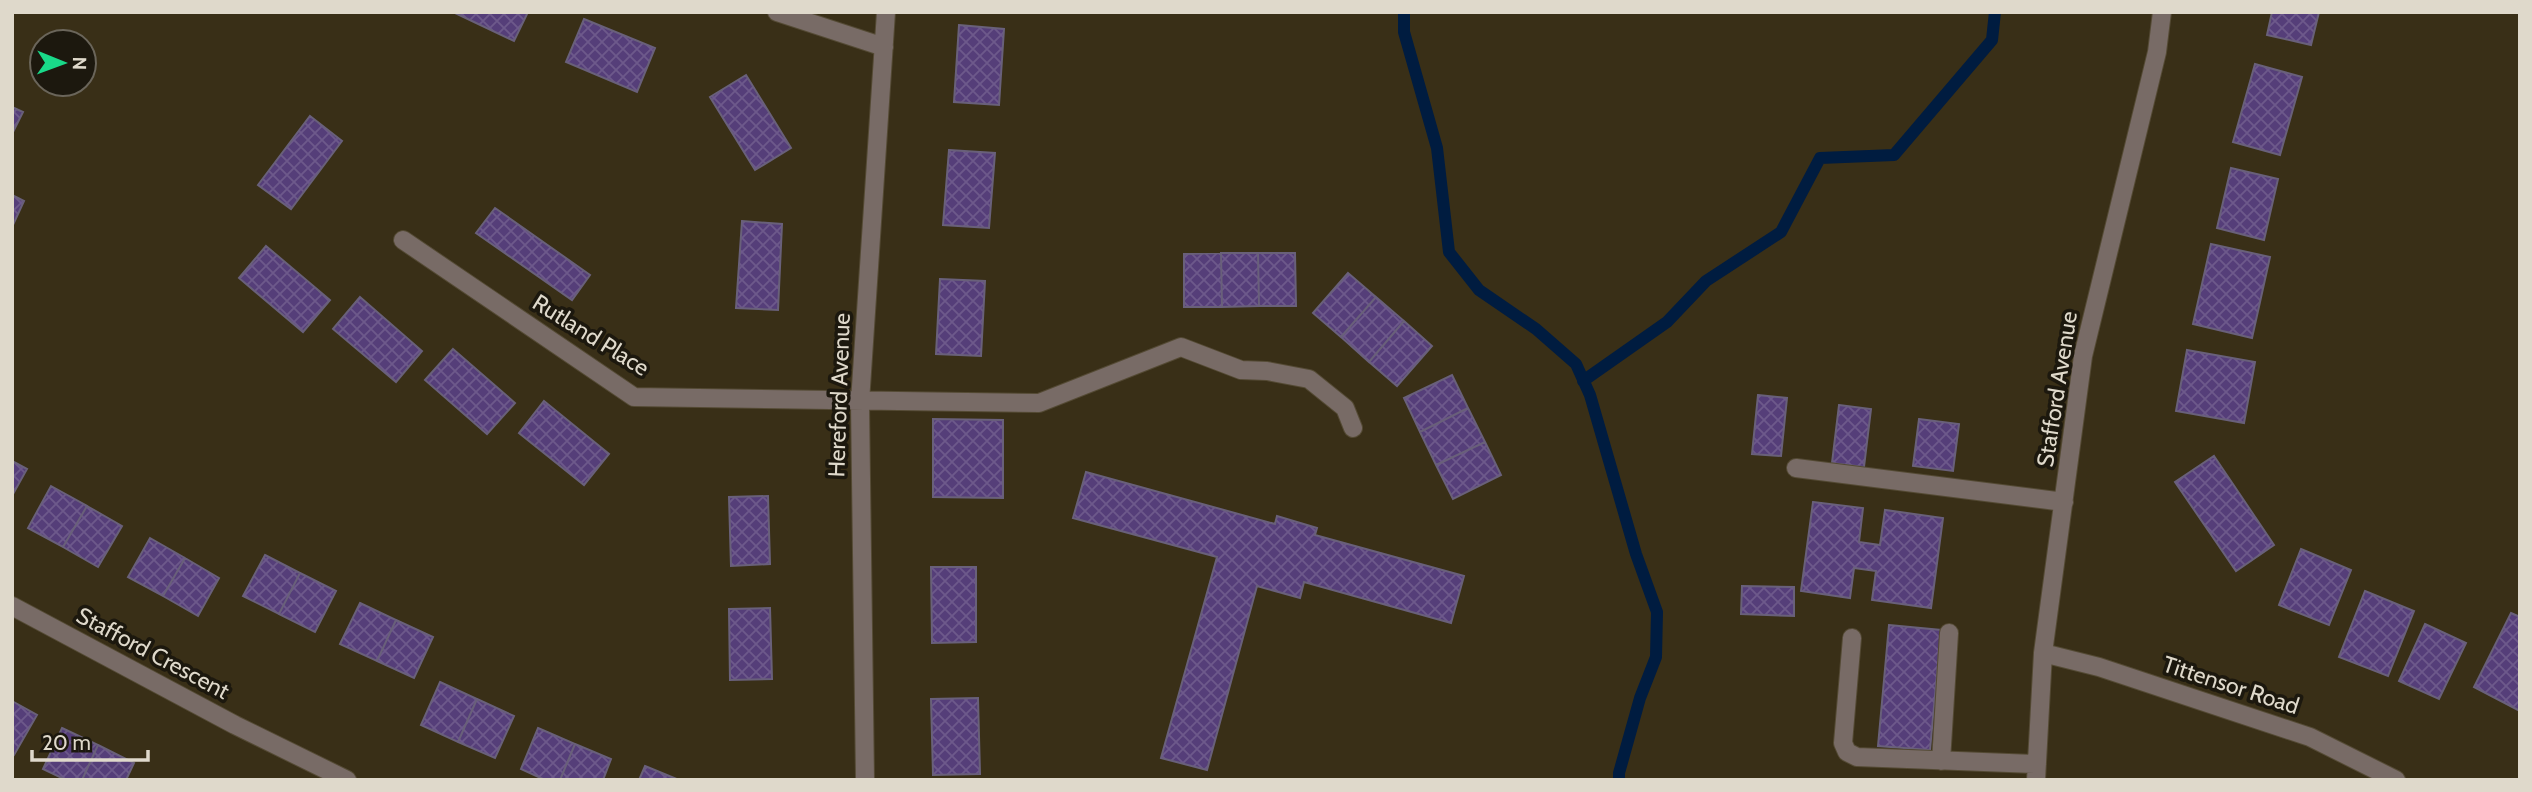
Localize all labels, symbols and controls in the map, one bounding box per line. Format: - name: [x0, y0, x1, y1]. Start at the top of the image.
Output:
- north arrow: [28, 28, 98, 98]
- text: N: [68, 56, 91, 70]
- street label: Rutland Place: [528, 288, 655, 382]
- street label: Stafford Avenue: [2031, 309, 2083, 469]
- street label: Hereford Avenue: [822, 312, 856, 478]
- street label: Stafford Crescent: [72, 601, 234, 705]
- street label: Tittensor Road: [2159, 650, 2303, 720]
- scale bar: [32, 718, 147, 762]
- text: 20 m: [42, 730, 91, 755]

